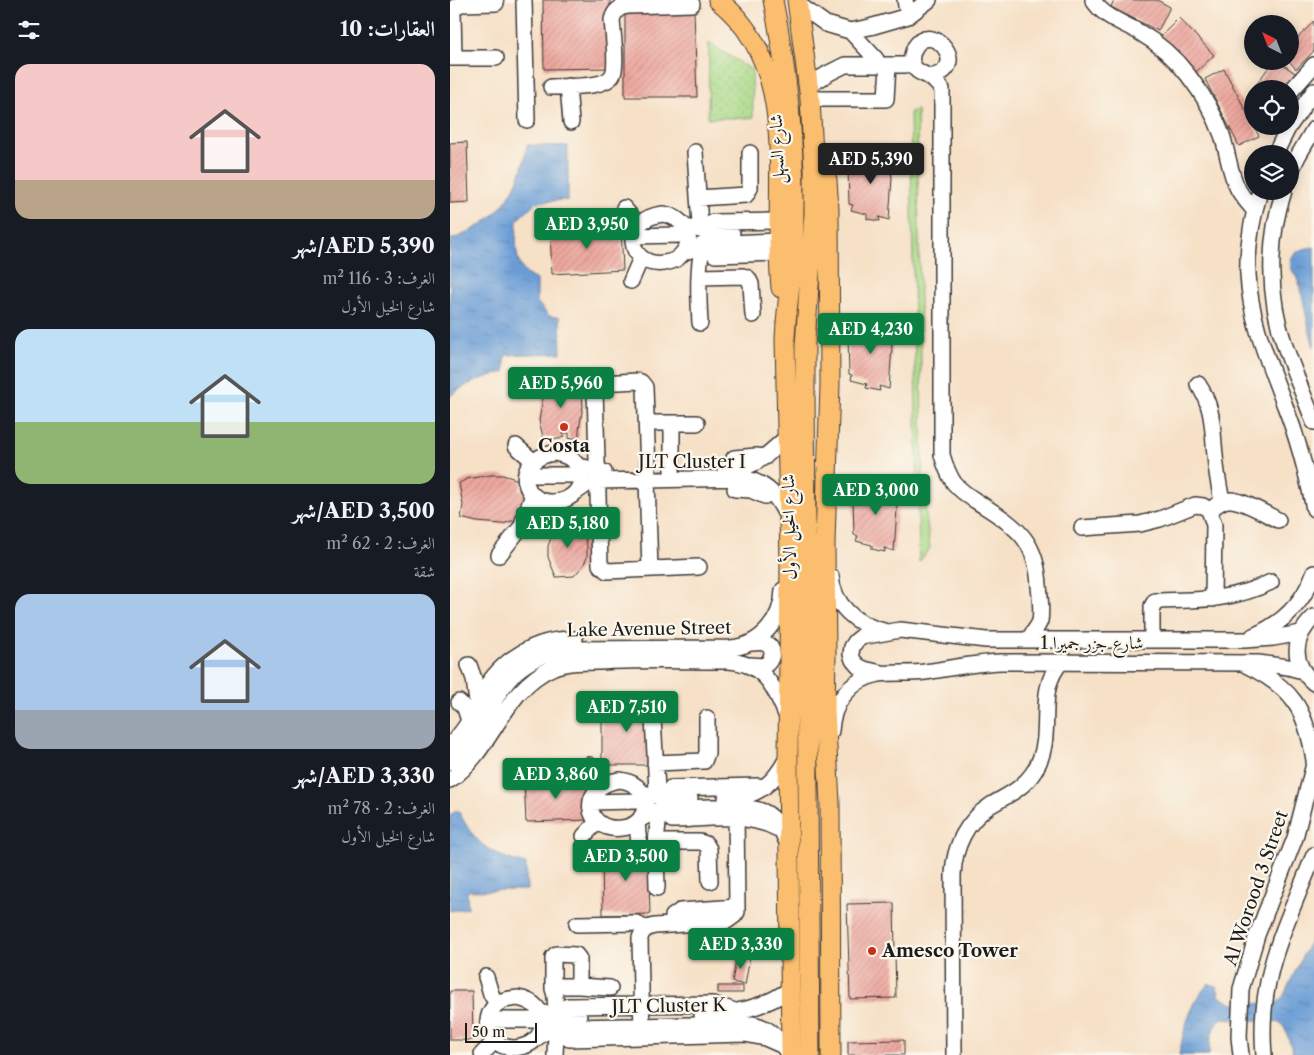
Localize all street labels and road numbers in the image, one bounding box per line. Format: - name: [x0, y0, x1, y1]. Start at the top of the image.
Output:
- street label: شارع السهل: [765, 114, 793, 184]
- street label: JLT Cluster I: [635, 451, 746, 473]
- street label: شارع الخيل الأول: [775, 474, 805, 580]
- street label: Lake Avenue Street: [566, 617, 732, 641]
- street label: شارع جزر جميرا 1: [1040, 632, 1144, 658]
- street label: Al Worood 3 Street: [1219, 807, 1293, 970]
- street label: JLT Cluster K: [608, 994, 728, 1018]

